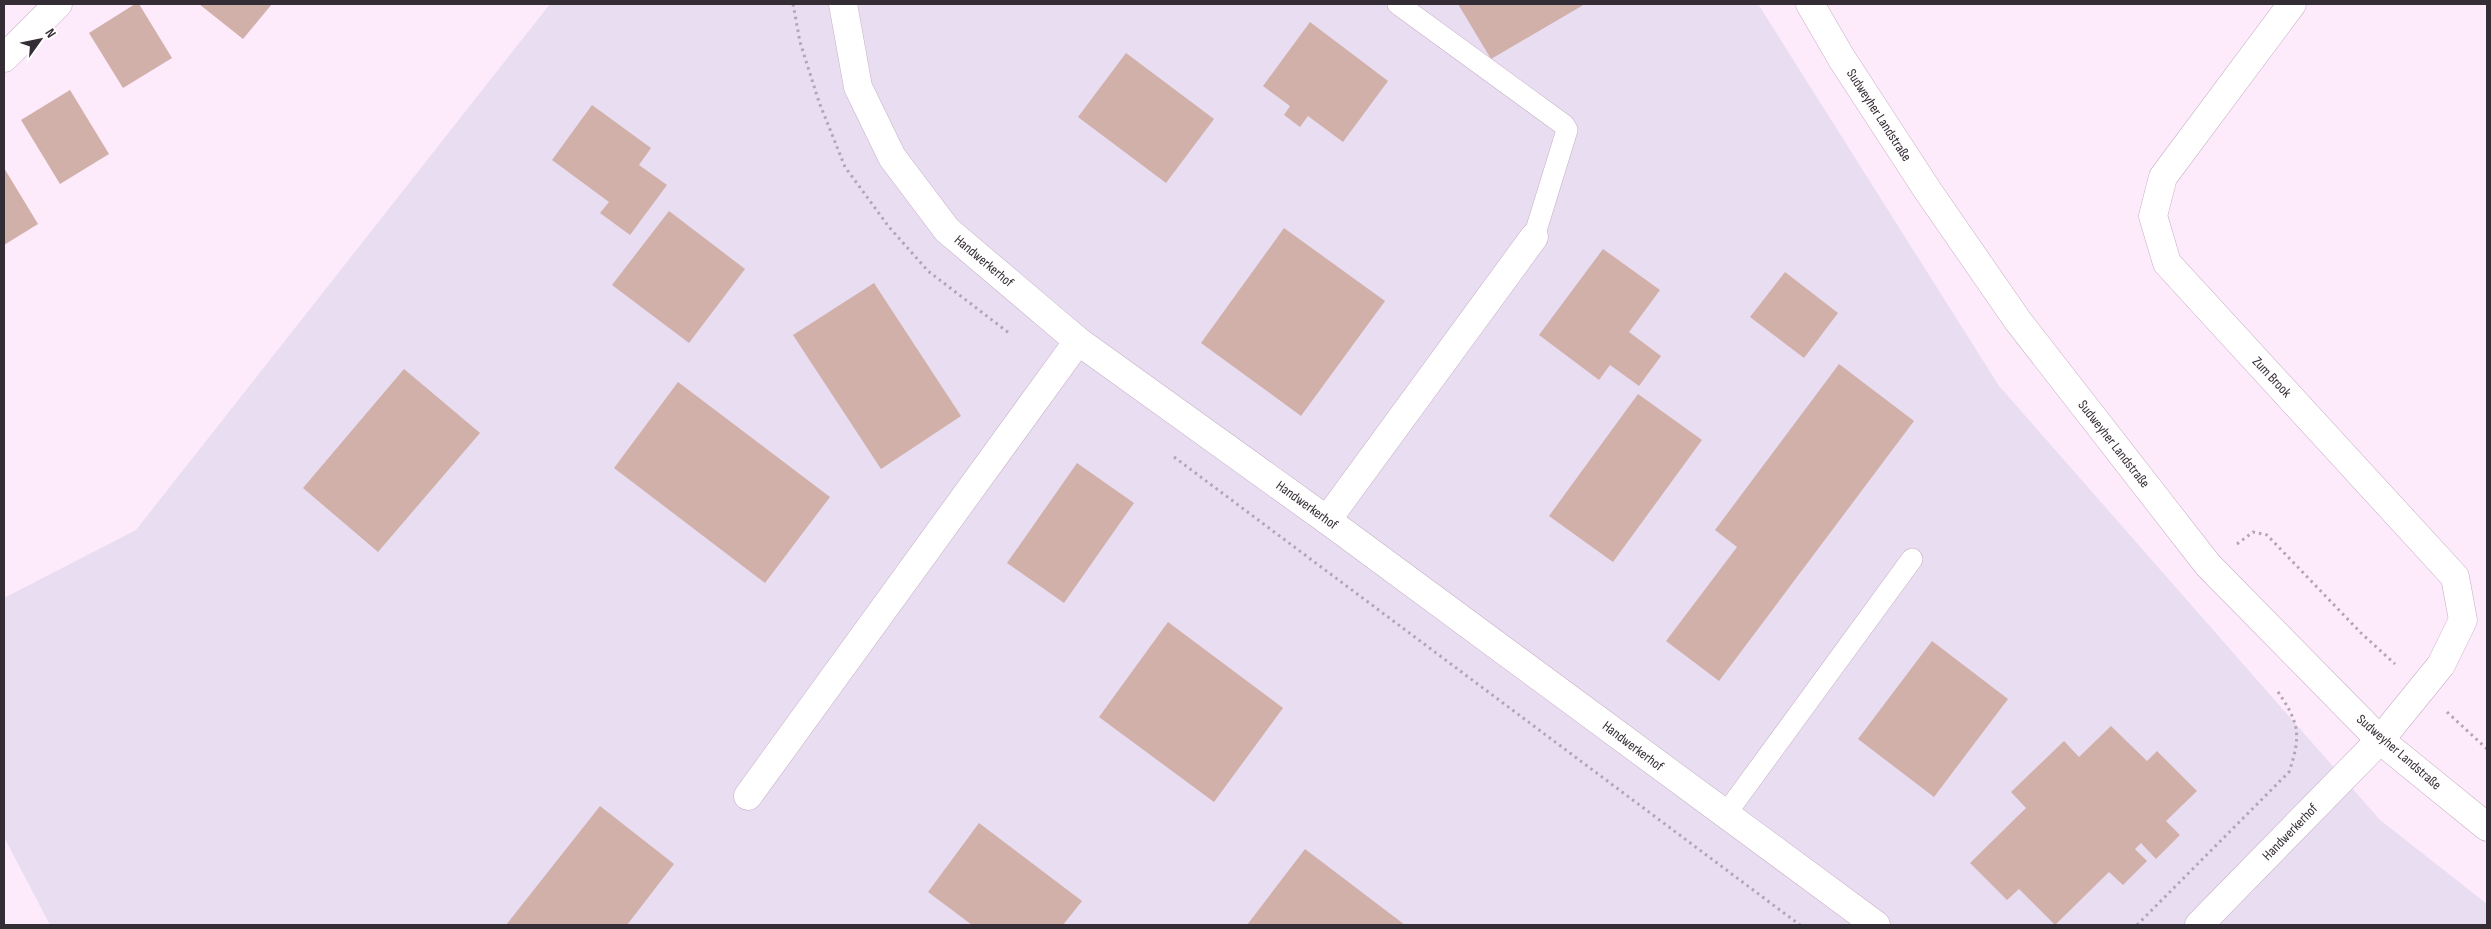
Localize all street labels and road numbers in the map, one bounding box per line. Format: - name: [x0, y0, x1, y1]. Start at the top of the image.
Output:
- street label: Sudweyher Landstraße: [1843, 66, 1915, 164]
- street label: Handwerkerhof: [951, 231, 1018, 291]
- street label: Zum Brook: [2249, 353, 2296, 401]
- street label: Sudweyher Landstraße: [2074, 397, 2154, 491]
- street label: Handwerkerhof: [1273, 477, 1342, 534]
- street label: Sudweyher Landstraße: [2353, 711, 2445, 793]
- street label: Handwerkerhof: [1599, 717, 1668, 775]
- street label: Handwerkerhof: [2259, 799, 2322, 864]

